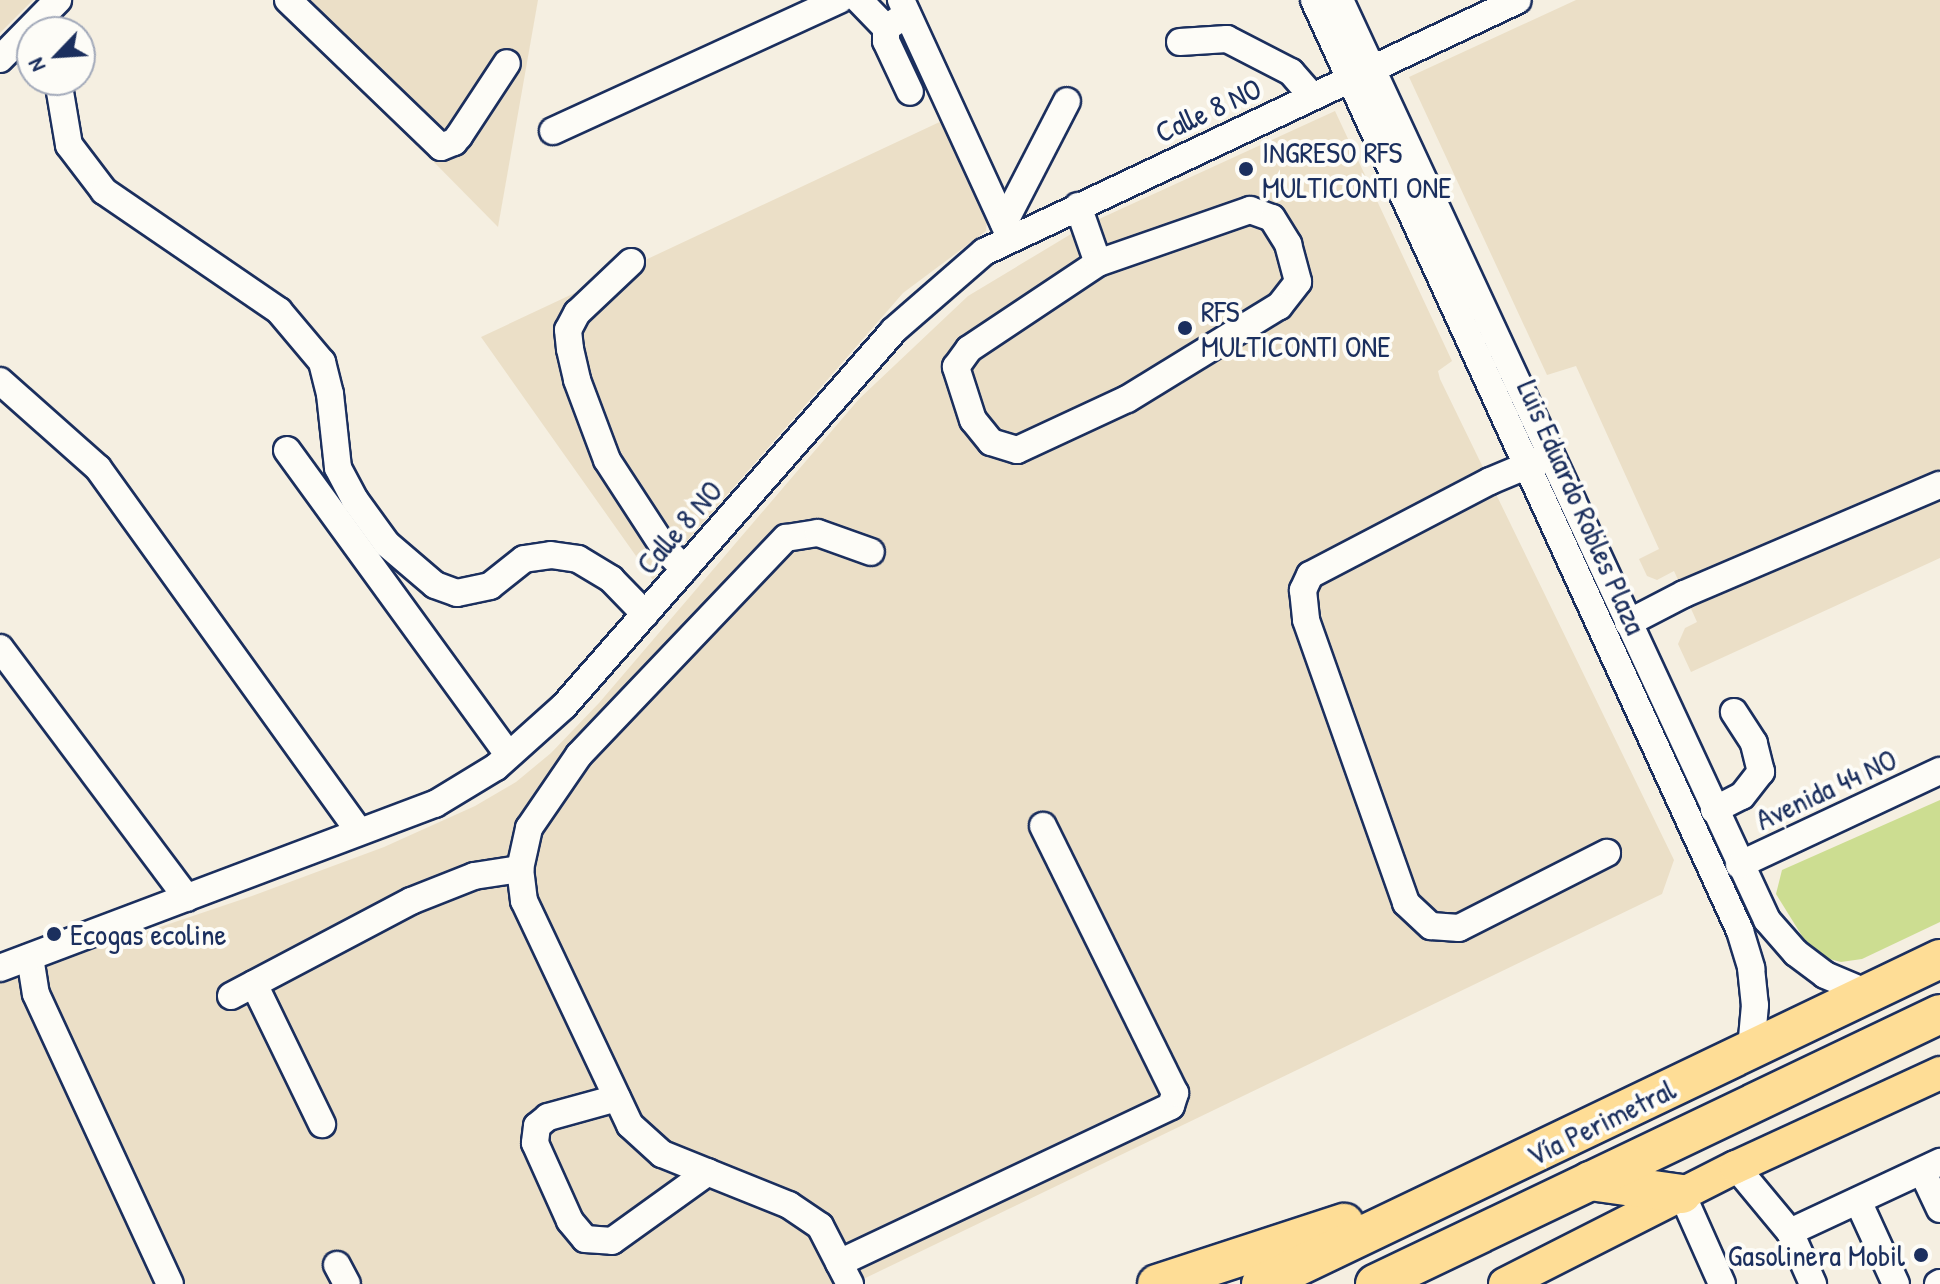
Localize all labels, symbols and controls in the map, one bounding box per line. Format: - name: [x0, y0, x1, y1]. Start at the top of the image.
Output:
- north arrow: [16, 16, 96, 96]
- text: N: [20, 54, 52, 77]
- street label: Calle 8 NO: [1149, 70, 1267, 150]
- place label: INGRESO RFS MULTICONTI ONE: [1262, 134, 1452, 204]
- marker: INGRESO RFS MULTICONTI ONE: [1237, 160, 1255, 178]
- place label: RFS MULTICONTI ONE: [1201, 293, 1391, 364]
- marker: RFS MULTICONTI ONE: [1176, 319, 1194, 337]
- street label: Luis Eduardo Robles Plaza: [1510, 374, 1654, 640]
- street label: Calle 8 NO: [629, 473, 729, 581]
- street label: Avenida 44 NO: [1750, 741, 1902, 837]
- place label: Ecogas ecoline: [70, 916, 226, 952]
- marker: Ecogas ecoline: [45, 925, 63, 943]
- street label: Vía Perimetral: [1521, 1071, 1681, 1173]
- place label: Gasolinera Mobil: [1728, 1237, 1905, 1273]
- marker: Gasolinera Mobil: [1912, 1246, 1930, 1264]

